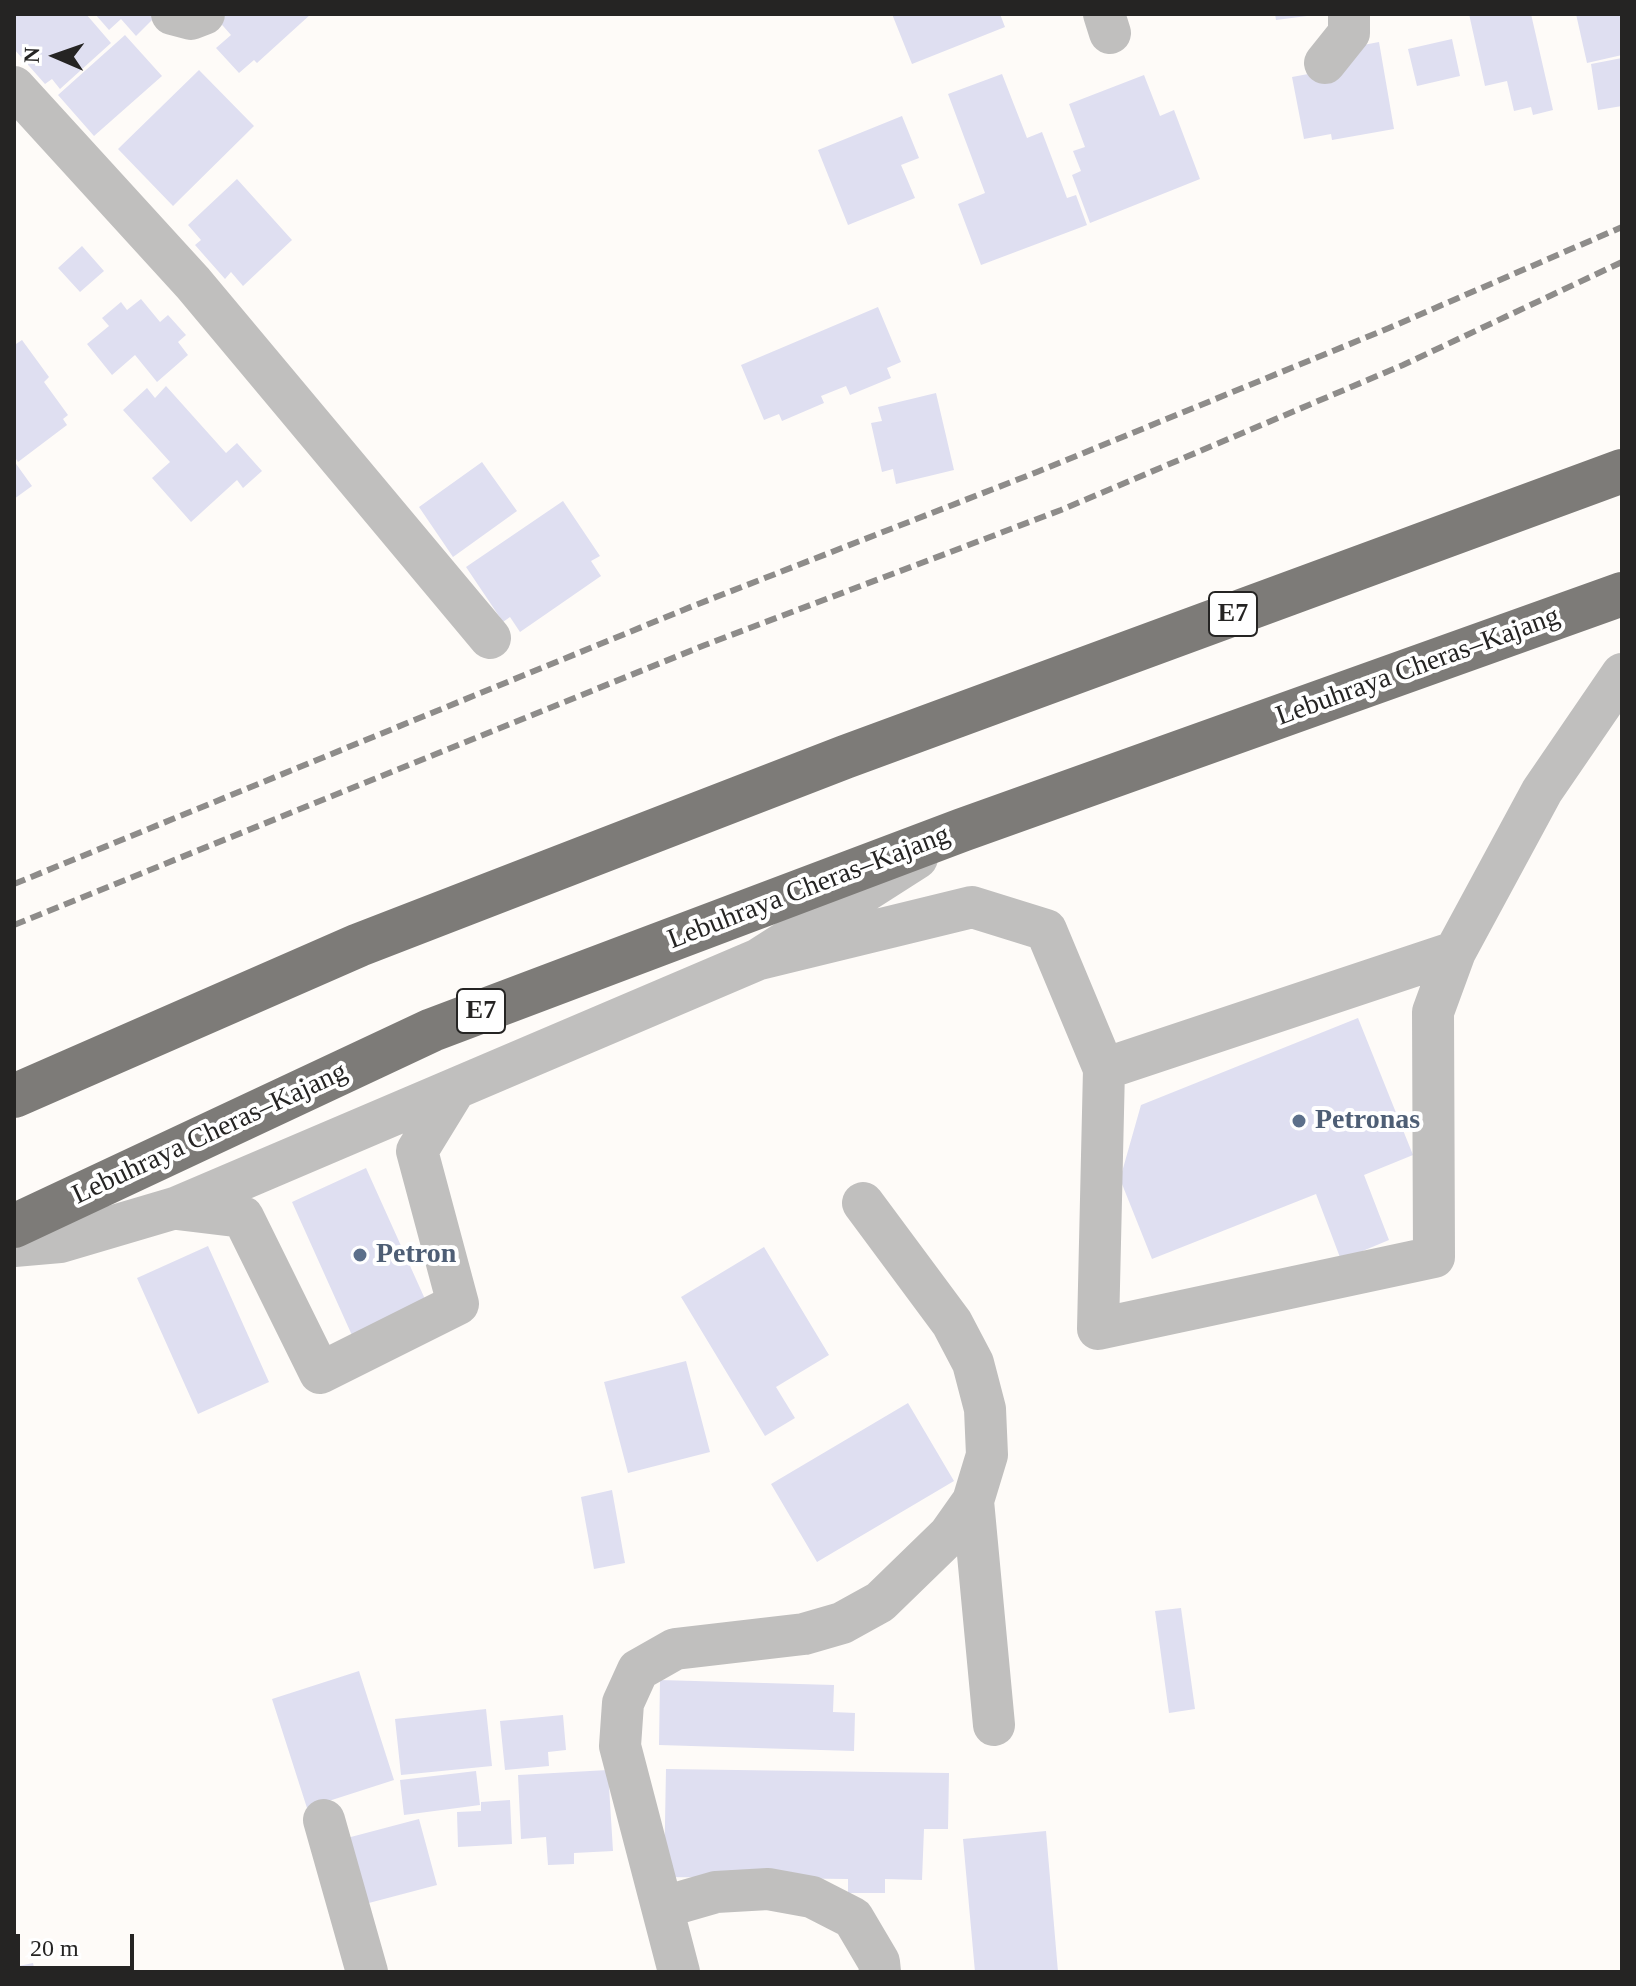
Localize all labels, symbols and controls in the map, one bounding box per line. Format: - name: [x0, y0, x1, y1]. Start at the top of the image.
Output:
- north arrow: [16, 16, 96, 96]
- text: N: [19, 47, 44, 64]
- road number: E7: [1209, 592, 1257, 636]
- street label: Lebuhraya Cheras–Kajang: [1272, 600, 1564, 734]
- street label: Lebuhraya Cheras–Kajang: [663, 819, 955, 957]
- road number: E7: [457, 989, 505, 1033]
- street label: Lebuhraya Cheras–Kajang: [67, 1056, 353, 1212]
- place label: Petronas: [1315, 1104, 1420, 1138]
- marker: Petronas: [1290, 1112, 1308, 1130]
- place label: Petron: [376, 1238, 456, 1272]
- marker: Petron: [351, 1246, 369, 1264]
- scale bar: [20, 1918, 138, 1968]
- text: 20 m: [30, 1935, 79, 1961]

